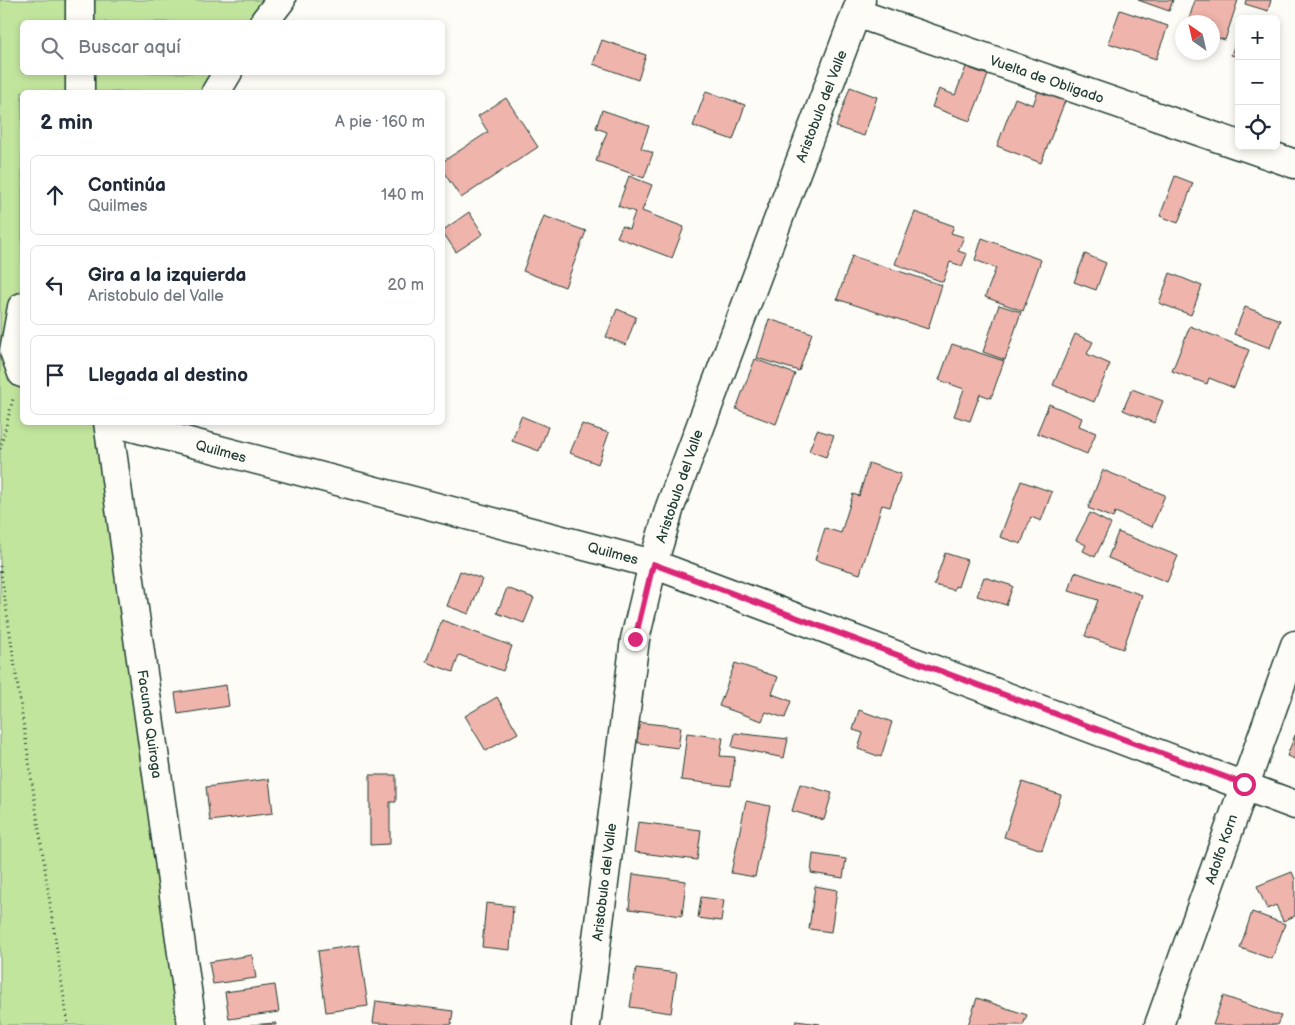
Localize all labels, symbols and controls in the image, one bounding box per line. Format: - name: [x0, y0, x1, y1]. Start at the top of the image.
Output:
- north arrow: [1175, 15, 1220, 60]
- map controls: [1235, 15, 1280, 150]
- button: +: [1235, 15, 1280, 60]
- search box: [20, 20, 445, 75]
- icon: search: [38, 34, 66, 62]
- text: Buscar aquí: [78, 36, 181, 59]
- street label: Aristobulo del Valle: [792, 48, 851, 165]
- street label: Vuelta de Obligado: [987, 52, 1106, 107]
- button: −: [1235, 60, 1280, 105]
- button: locate: [1235, 105, 1280, 150]
- text: 2 min: [40, 110, 93, 135]
- text: A pie · 160 m: [335, 113, 425, 132]
- text: Continúa: [88, 174, 166, 197]
- icon: ahead: [41, 181, 69, 209]
- text: 140 m: [381, 186, 424, 205]
- text: Quilmes: [88, 197, 147, 216]
- text: Gira a la izquierda: [88, 264, 246, 287]
- icon: left: [41, 271, 69, 299]
- text: 20 m: [388, 276, 424, 295]
- text: Aristobulo del Valle: [88, 287, 224, 306]
- icon: arrive: [41, 361, 69, 389]
- text: Llegada al destino: [88, 364, 248, 387]
- street label: Aristobulo del Valle: [652, 427, 707, 545]
- street label: Quilmes: [194, 437, 248, 466]
- street label: Quilmes: [586, 539, 640, 568]
- route end: [624, 628, 647, 651]
- street label: Facundo Quiroga: [133, 669, 166, 780]
- route start: [1233, 773, 1256, 796]
- street label: Adolfo Korn: [1202, 812, 1241, 886]
- street label: Aristobulo del Valle: [589, 822, 620, 942]

